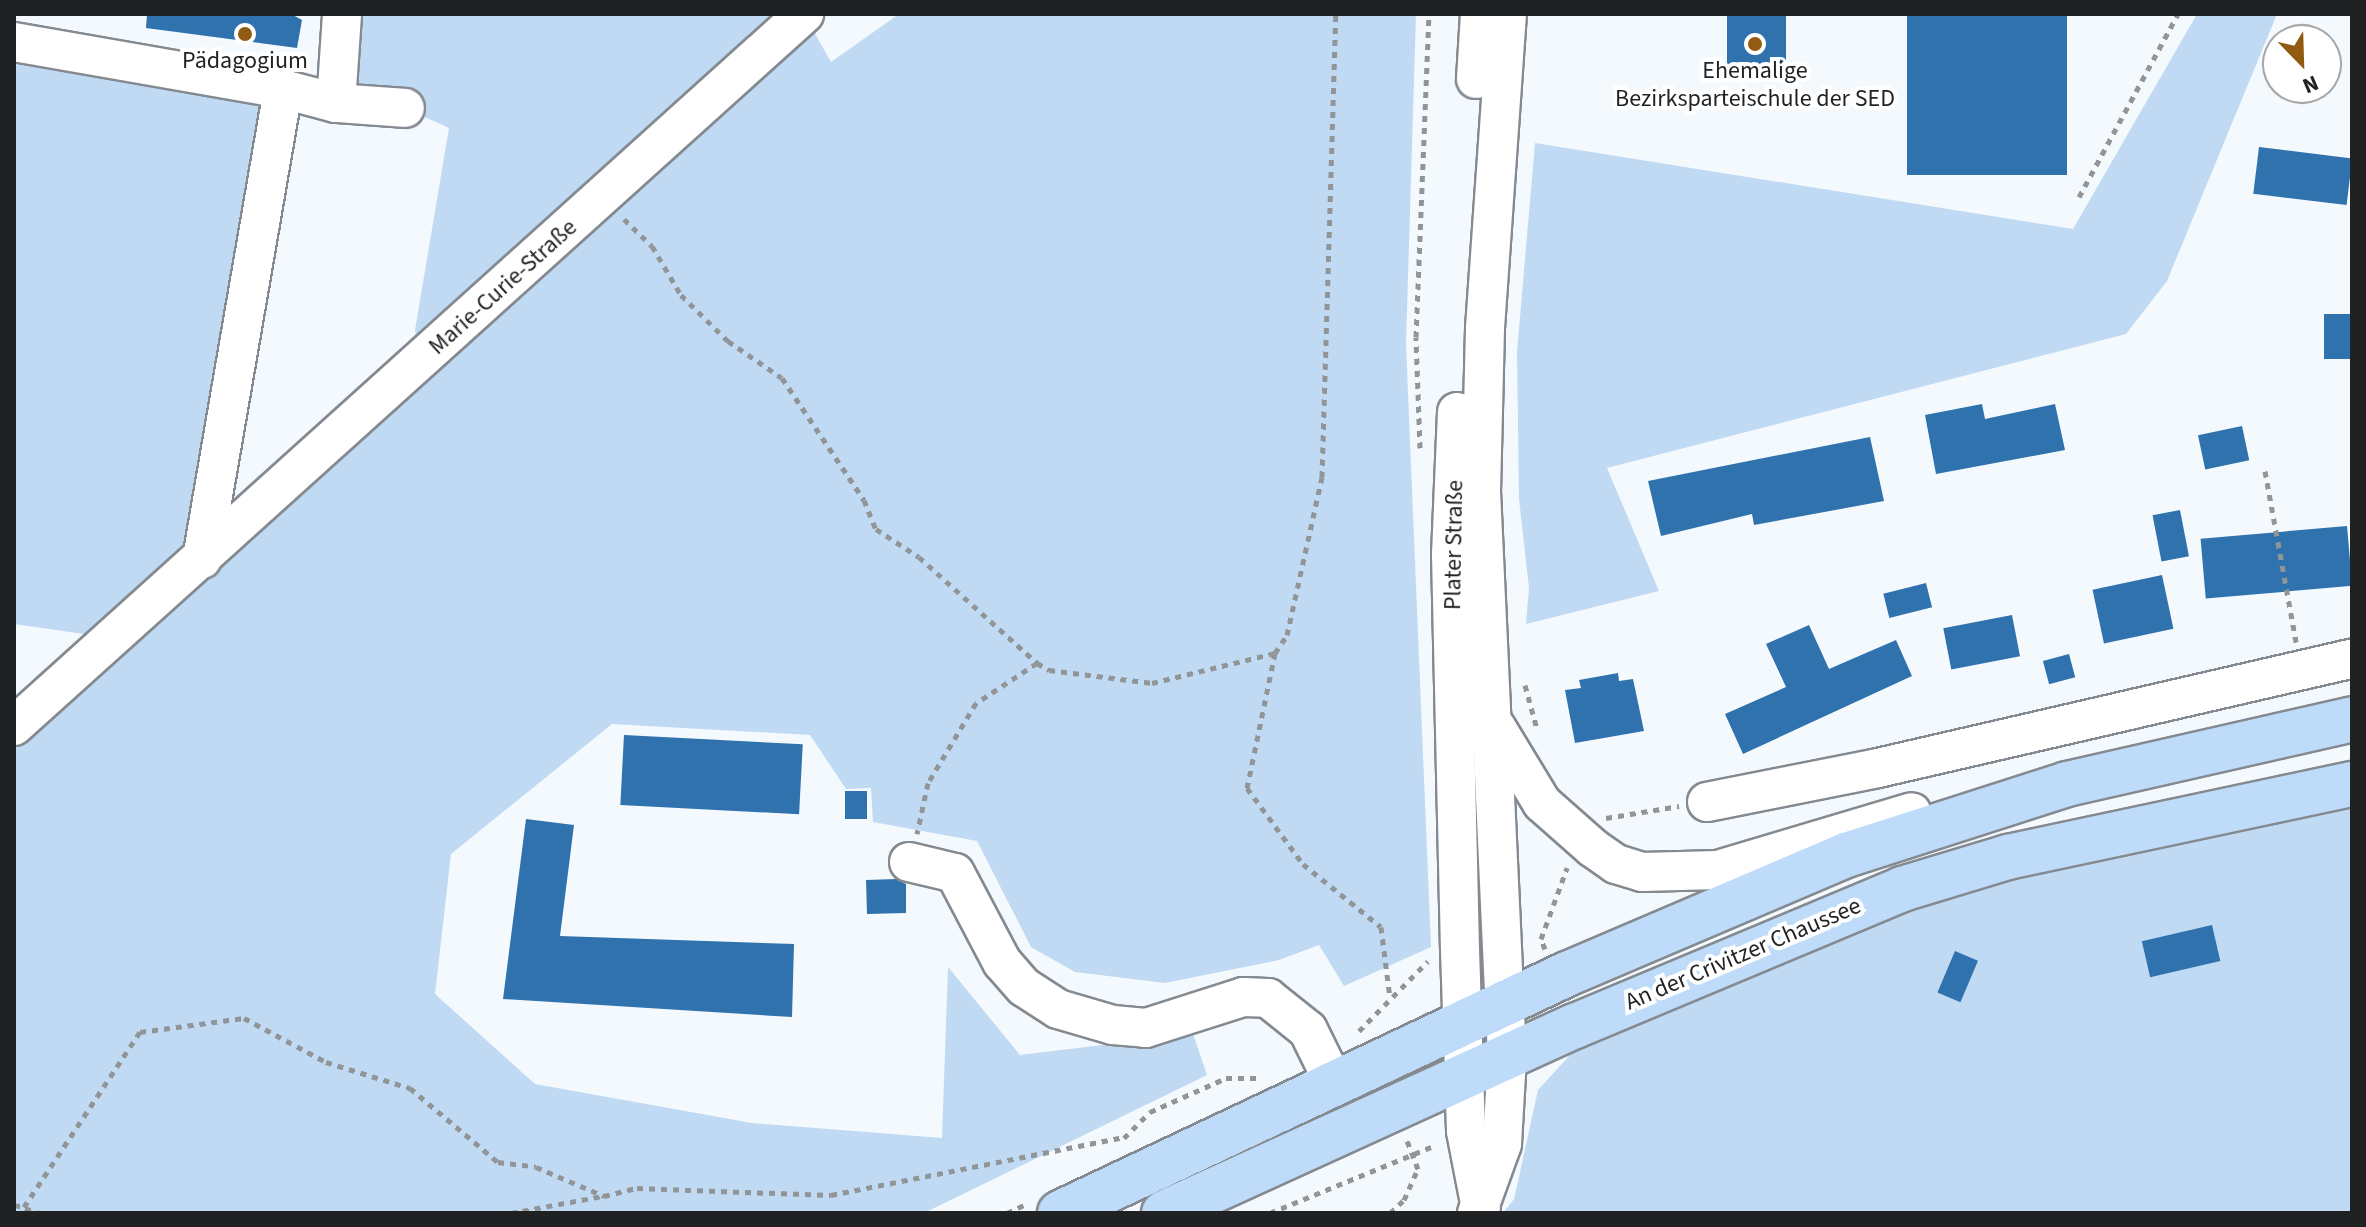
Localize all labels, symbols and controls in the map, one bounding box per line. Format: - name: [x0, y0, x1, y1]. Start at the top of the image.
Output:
- north arrow: [2262, 24, 2342, 104]
- marker: Pädagogium: [236, 25, 254, 43]
- marker: Ehemalige Bezirksparteischule der SED: [1746, 35, 1764, 53]
- place label: Pädagogium: [182, 47, 308, 75]
- place label: Ehemalige Bezirksparteischule der SED: [1615, 57, 1895, 113]
- text: N: [2298, 67, 2324, 102]
- street label: Marie-Curie-Straße: [423, 213, 583, 361]
- street label: Plater Straße: [1438, 480, 1470, 610]
- street label: An der Crivitzer Chaussee: [1621, 891, 1865, 1017]

